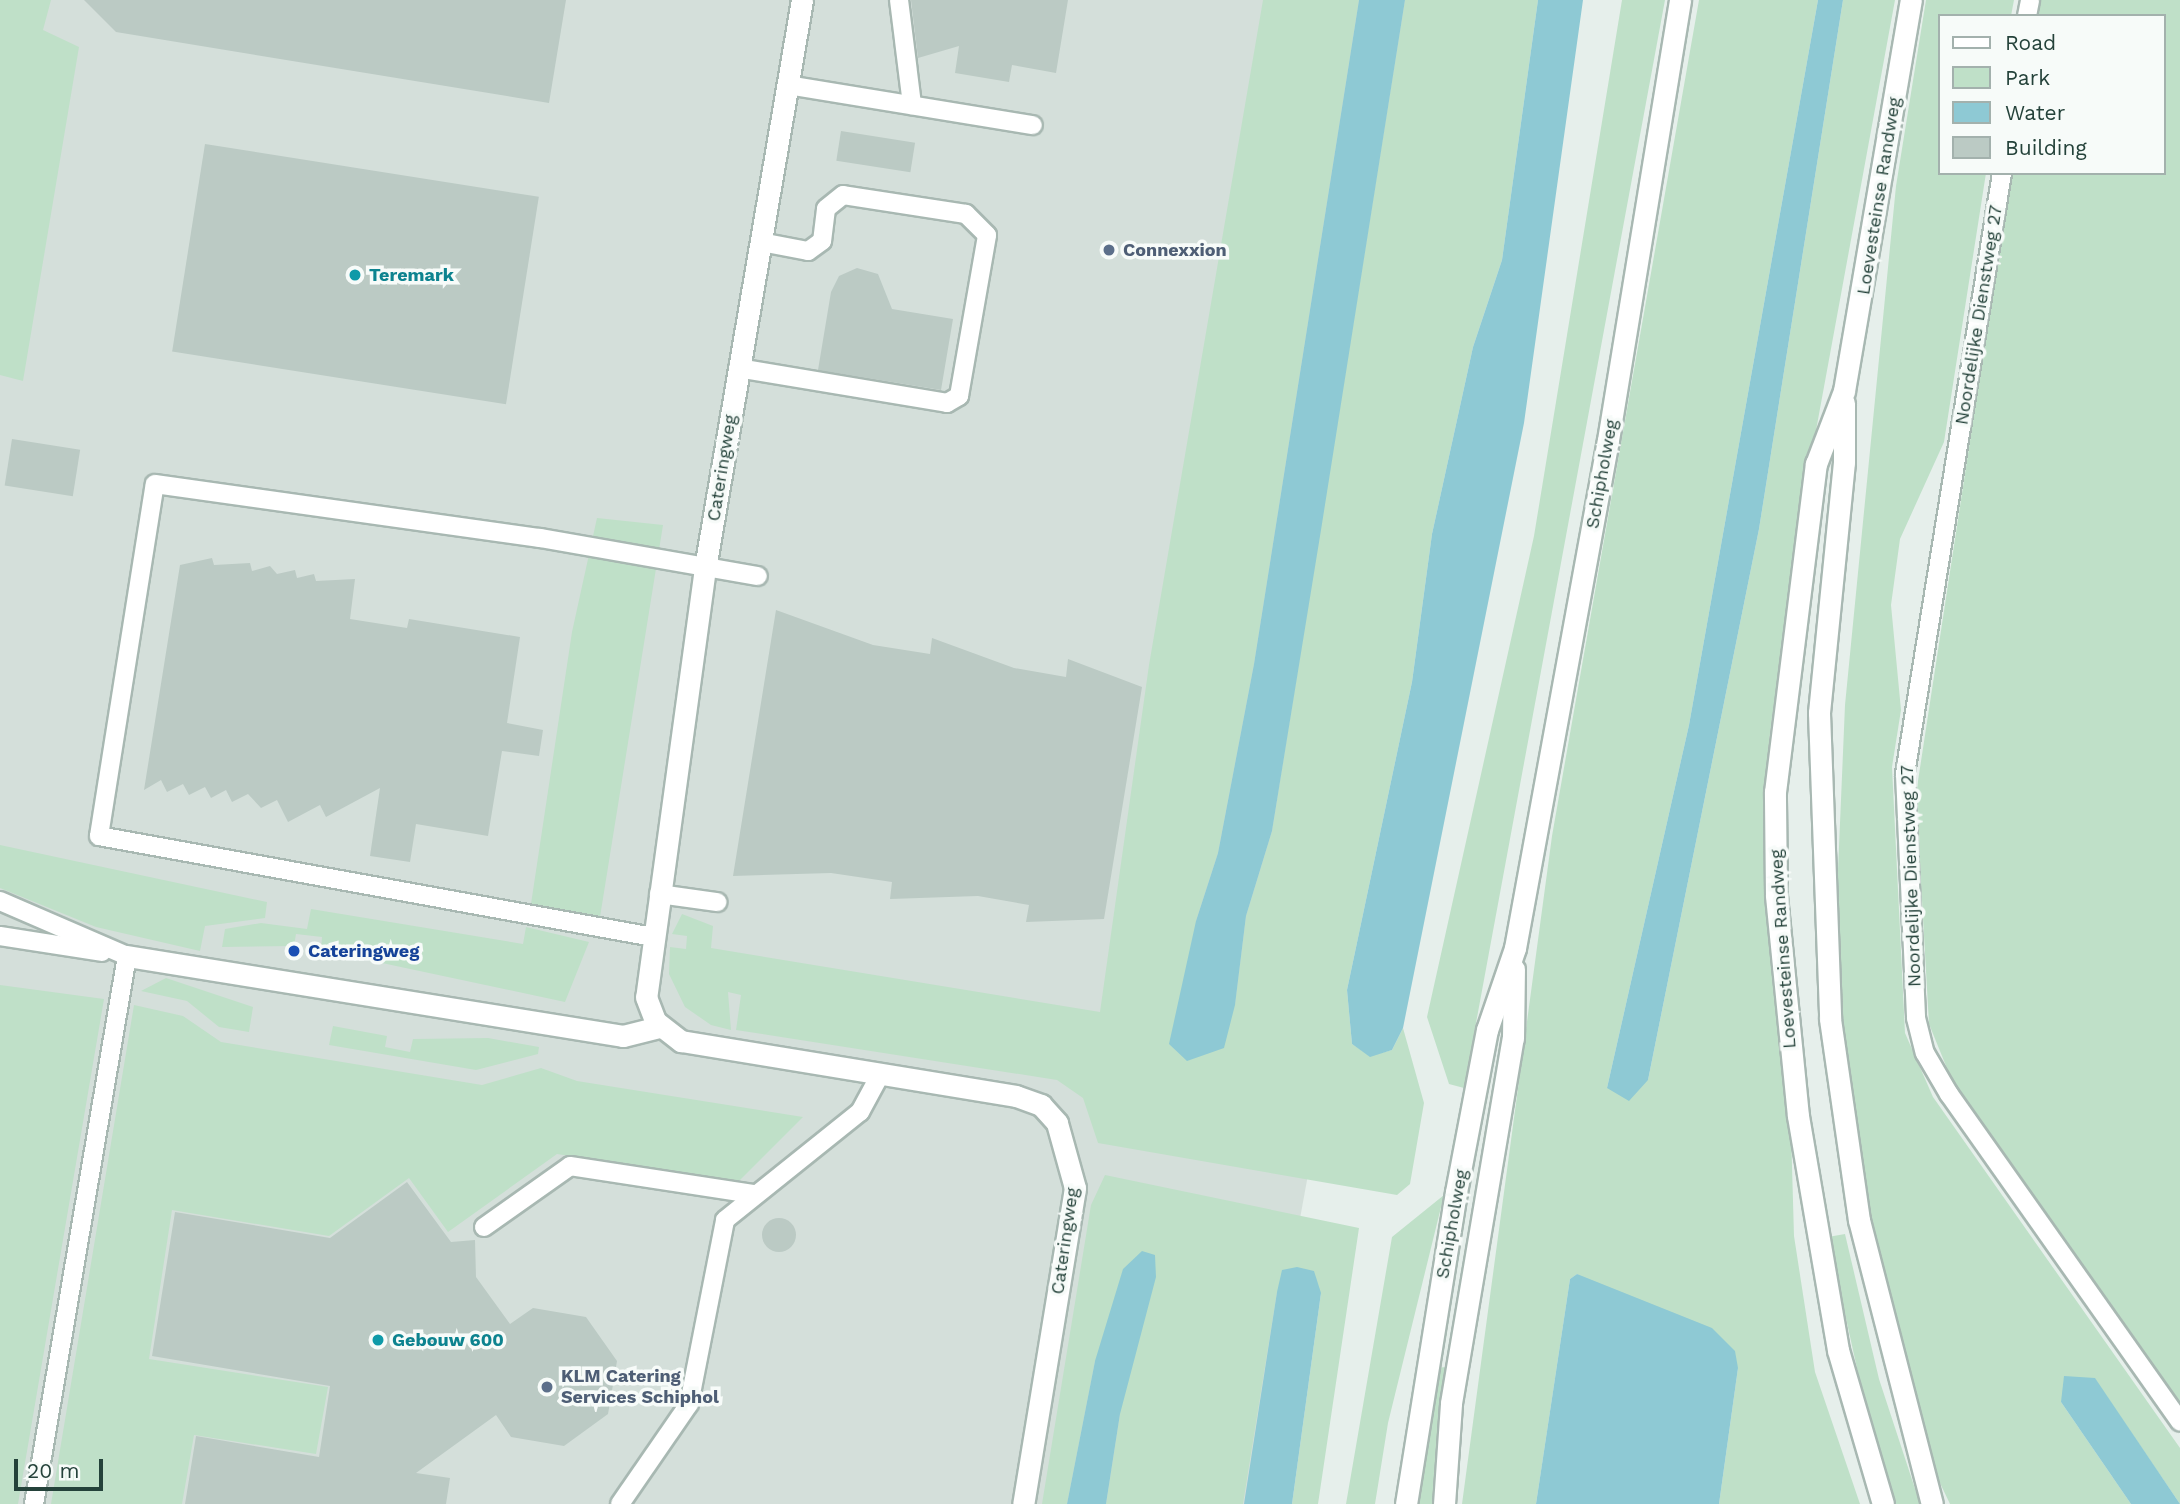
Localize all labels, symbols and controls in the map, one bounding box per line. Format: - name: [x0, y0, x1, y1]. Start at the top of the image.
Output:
- legend: [1938, 14, 2166, 175]
- text: Road: [2005, 30, 2056, 55]
- text: Park: [2005, 65, 2050, 90]
- street label: Loevesteinse Randweg: [1853, 96, 1905, 296]
- text: Water: [2005, 100, 2065, 125]
- text: Building: [2005, 135, 2087, 160]
- street label: Noordelijke Dienstweg 27: [1951, 204, 2007, 426]
- place label: Connexxion: [1123, 239, 1227, 261]
- marker: Connexxion: [1101, 242, 1117, 258]
- place label: Teremark: [369, 264, 454, 286]
- marker: Teremark: [347, 267, 363, 283]
- street label: Cateringweg: [703, 413, 741, 523]
- street label: Schipholweg: [1582, 418, 1622, 530]
- street label: Noordelijke Dienstweg 27: [1896, 765, 1926, 987]
- street label: Loevesteinse Randweg: [1765, 849, 1801, 1049]
- place label: Cateringweg: [308, 940, 419, 962]
- marker: Cateringweg: [286, 943, 302, 959]
- street label: Schipholweg: [1432, 1168, 1472, 1280]
- street label: Cateringweg: [1047, 1186, 1083, 1296]
- place label: Gebouw 600: [392, 1329, 504, 1351]
- marker: Gebouw 600: [370, 1332, 386, 1348]
- place label: KLM Catering Services Schiphol: [561, 1366, 719, 1408]
- marker: KLM Catering Services Schiphol: [539, 1379, 555, 1395]
- scale bar: [18, 1444, 107, 1488]
- text: 20 m: [27, 1458, 79, 1483]

